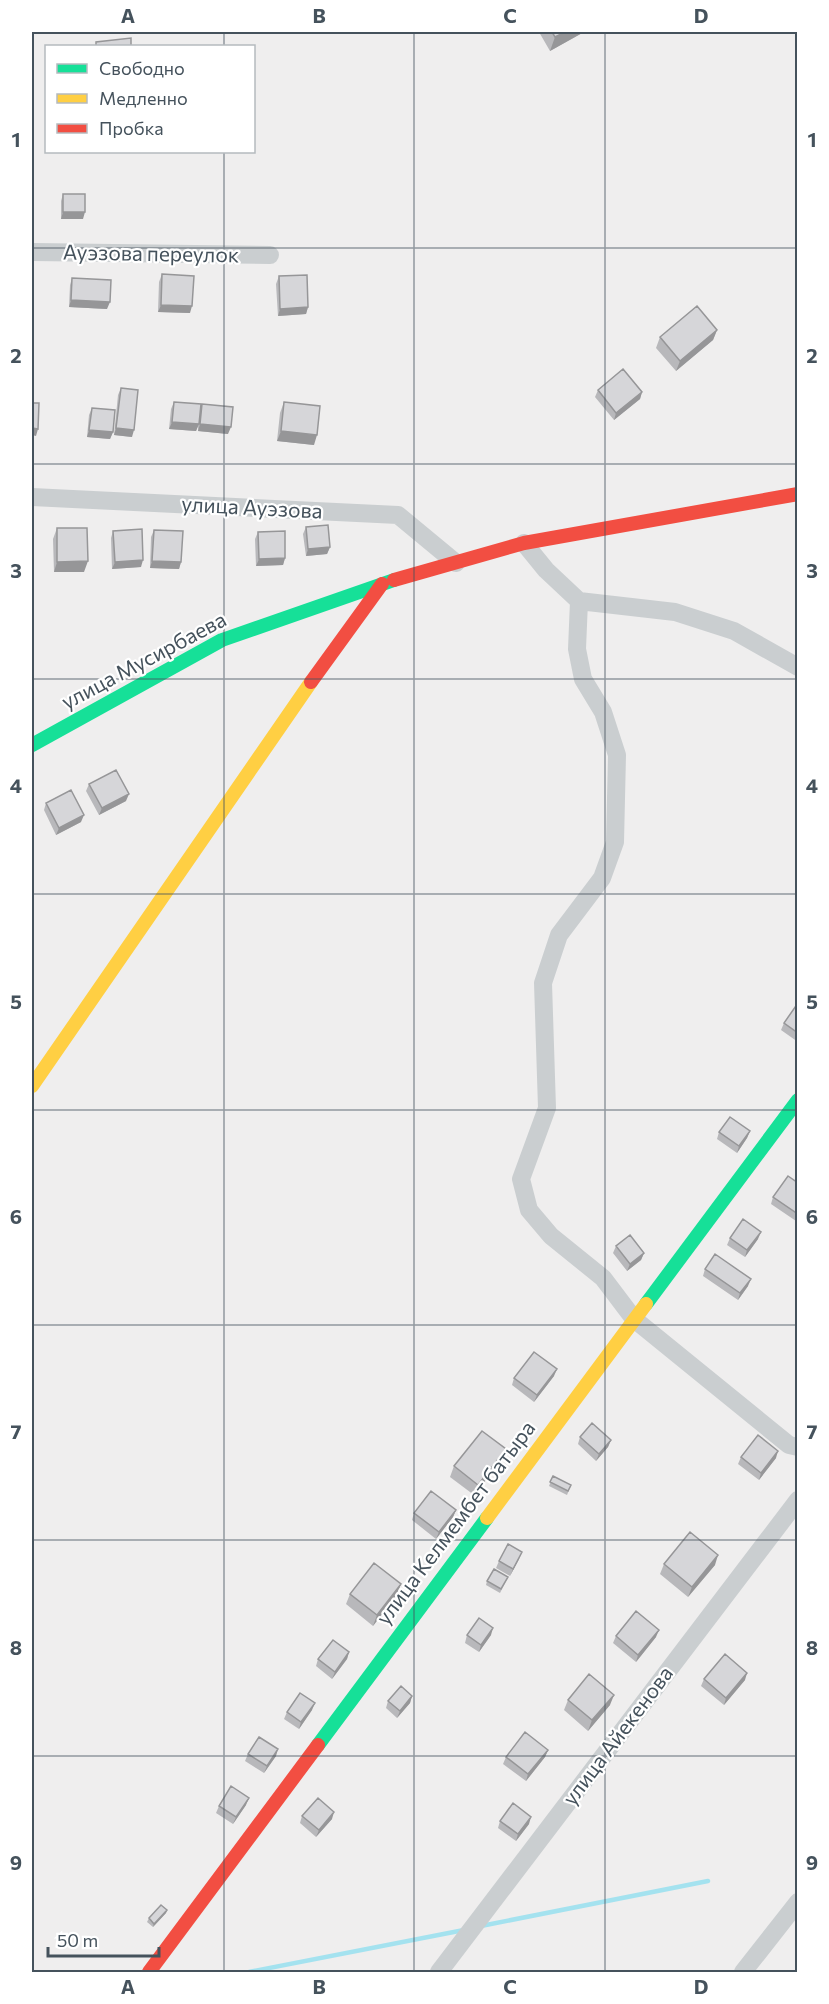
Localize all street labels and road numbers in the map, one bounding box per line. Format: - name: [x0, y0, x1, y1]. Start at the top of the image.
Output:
- street label: Ауэзова переулок: [63, 238, 239, 267]
- street label: улица Ауэзова: [181, 490, 323, 523]
- street label: улица Мусирбаева: [57, 606, 230, 714]
- street label: улица Келмембет батыра: [370, 1415, 540, 1629]
- street label: улица Айекенова: [556, 1661, 677, 1809]

